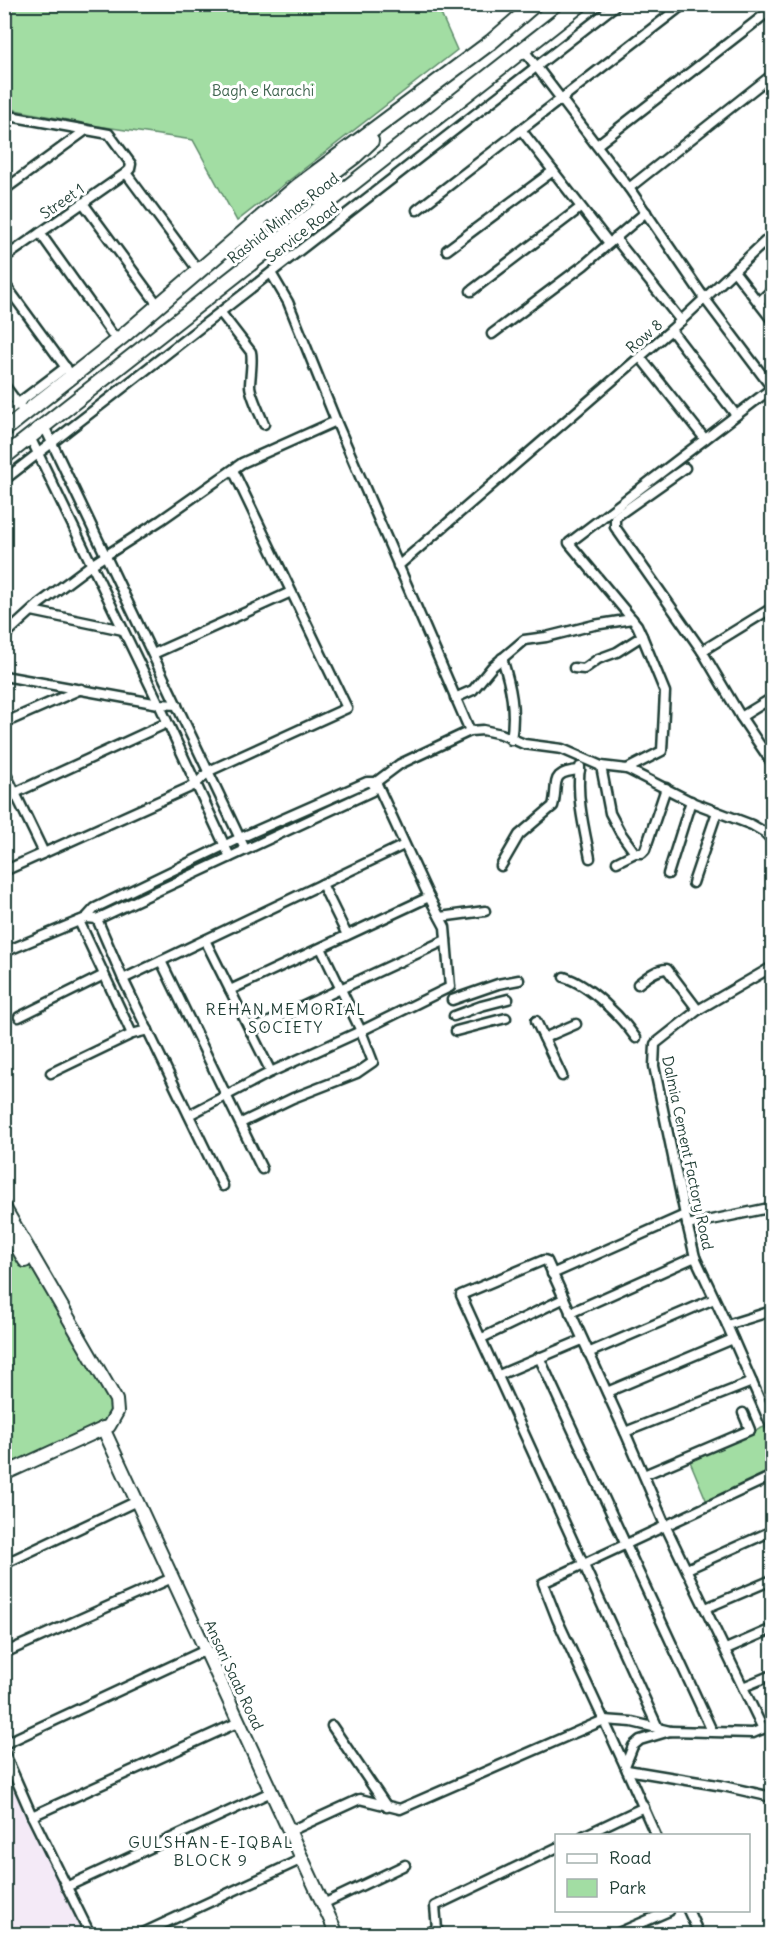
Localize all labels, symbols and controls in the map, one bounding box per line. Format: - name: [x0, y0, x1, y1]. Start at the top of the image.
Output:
- park label: Bagh e Karachi: [212, 81, 314, 100]
- street label: Rashid Minhas Road: [223, 168, 343, 267]
- street label: Street 1: [36, 179, 88, 223]
- street label: Service Road: [262, 198, 342, 266]
- street label: Row 8: [622, 315, 666, 357]
- district label: REHAN MEMORIAL SOCIETY: [205, 999, 367, 1037]
- street label: Dalmia Cement Factory Road: [658, 1054, 718, 1252]
- street label: Ansari Saab Road: [200, 1617, 268, 1733]
- district label: GULSHAN-E-IQBAL BLOCK 9: [128, 1832, 294, 1870]
- legend: [555, 1834, 750, 1912]
- text: Road: [609, 1846, 652, 1869]
- text: Park: [609, 1876, 646, 1899]

